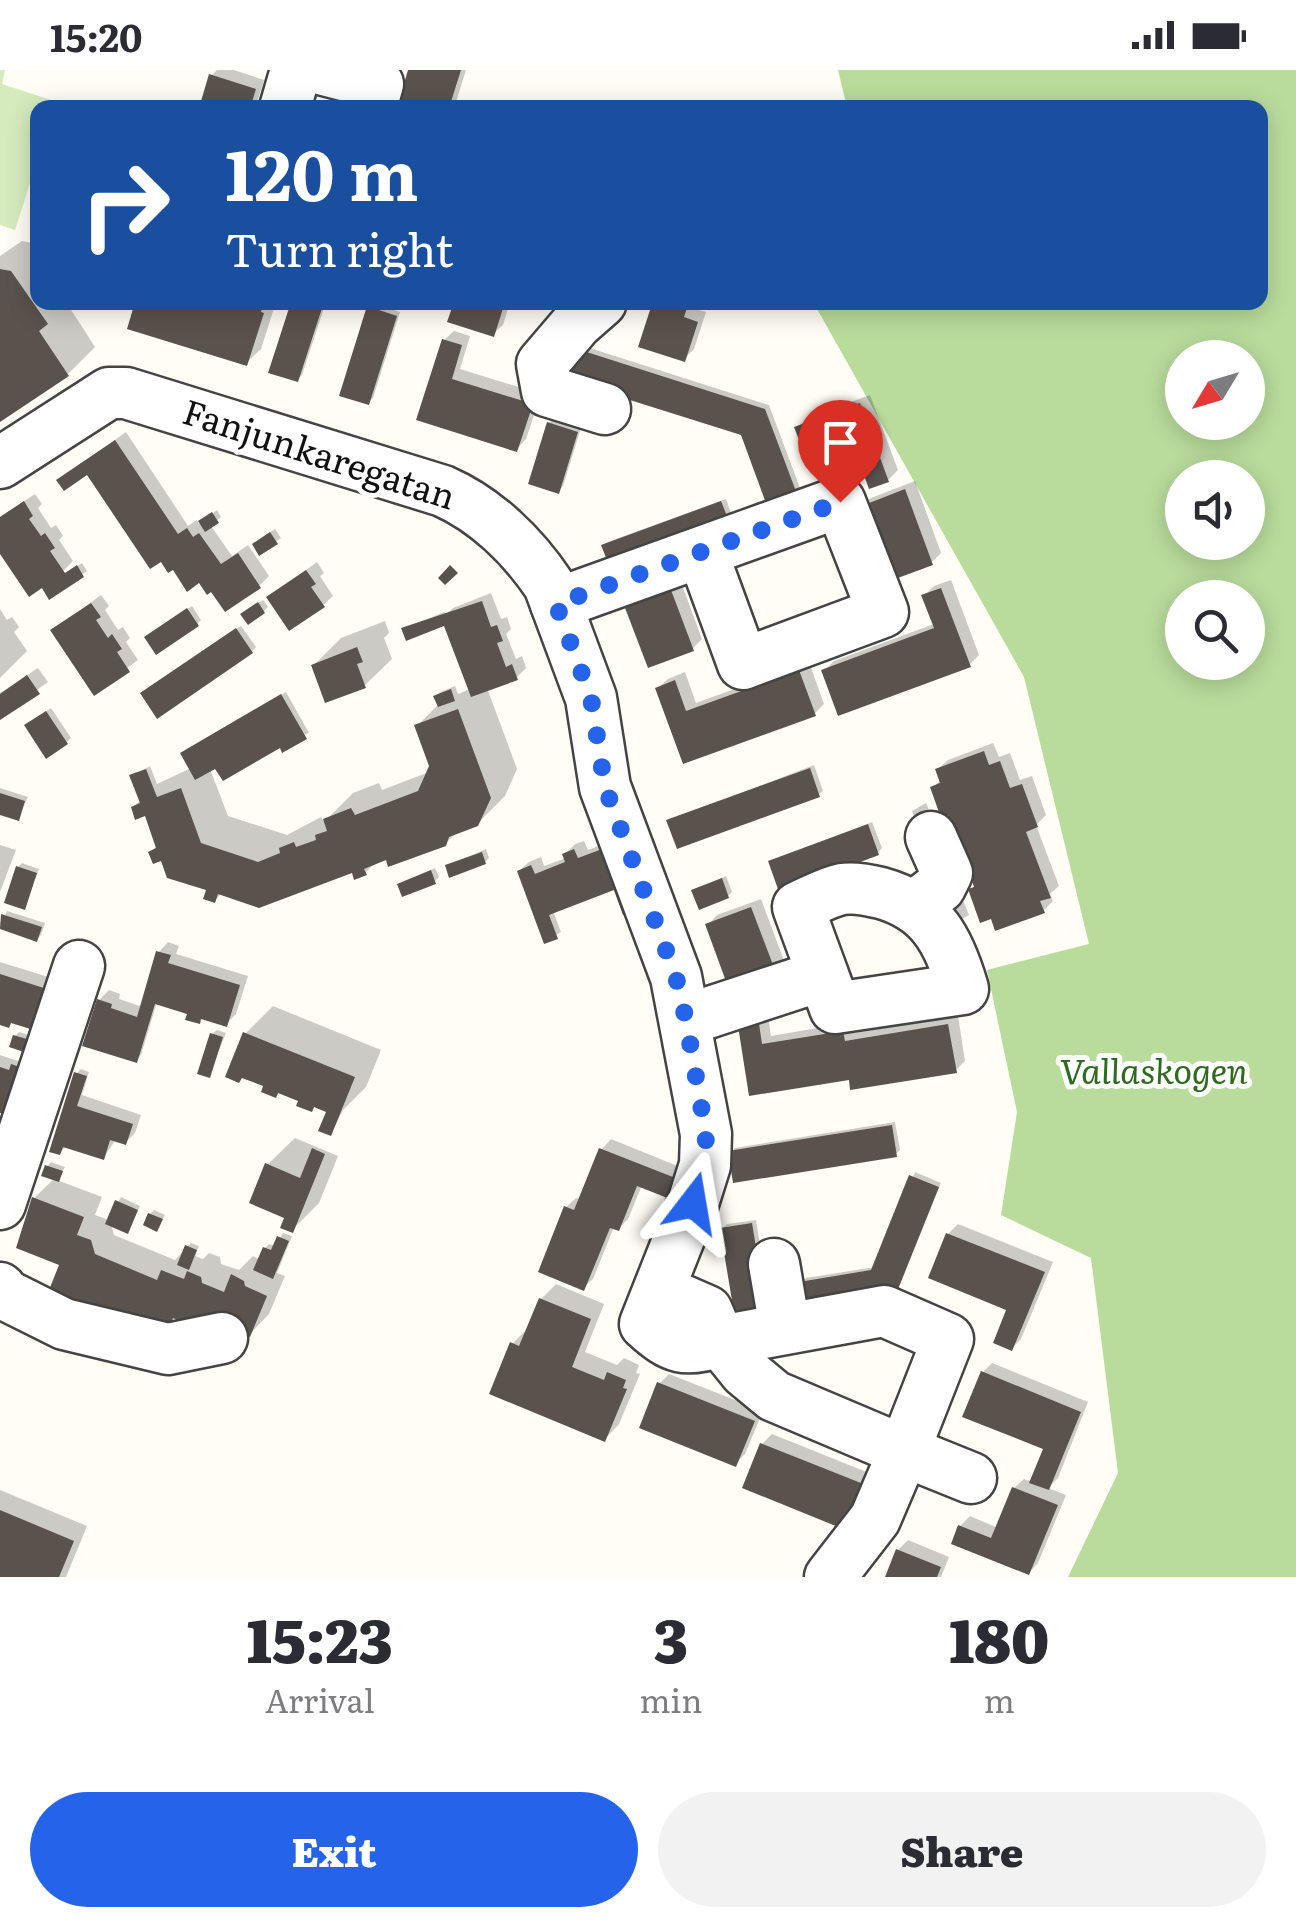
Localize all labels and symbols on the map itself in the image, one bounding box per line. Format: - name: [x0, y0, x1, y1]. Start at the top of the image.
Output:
- north arrow: [1165, 340, 1265, 440]
- street label: Fanjunkaregatan: [177, 384, 463, 521]
- pin: [798, 400, 883, 503]
- park label: Vallaskogen: [1060, 1043, 1248, 1095]
- position arrow: [641, 1151, 745, 1255]

